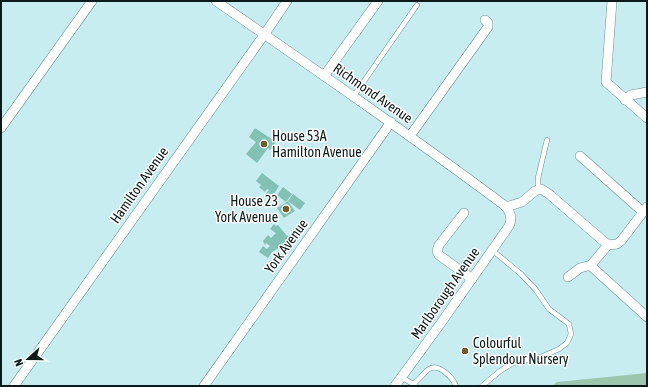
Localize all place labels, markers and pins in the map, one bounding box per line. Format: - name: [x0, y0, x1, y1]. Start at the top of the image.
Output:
- place label: House 53A Hamilton Avenue: [272, 128, 362, 160]
- marker: House 53A Hamilton Avenue: [259, 139, 269, 149]
- place label: House 23 York Avenue: [215, 193, 278, 225]
- marker: House 23 York Avenue: [281, 204, 291, 214]
- place label: Colourful Splendour Nursery: [473, 335, 569, 367]
- marker: Colourful Splendour Nursery: [460, 346, 470, 356]

